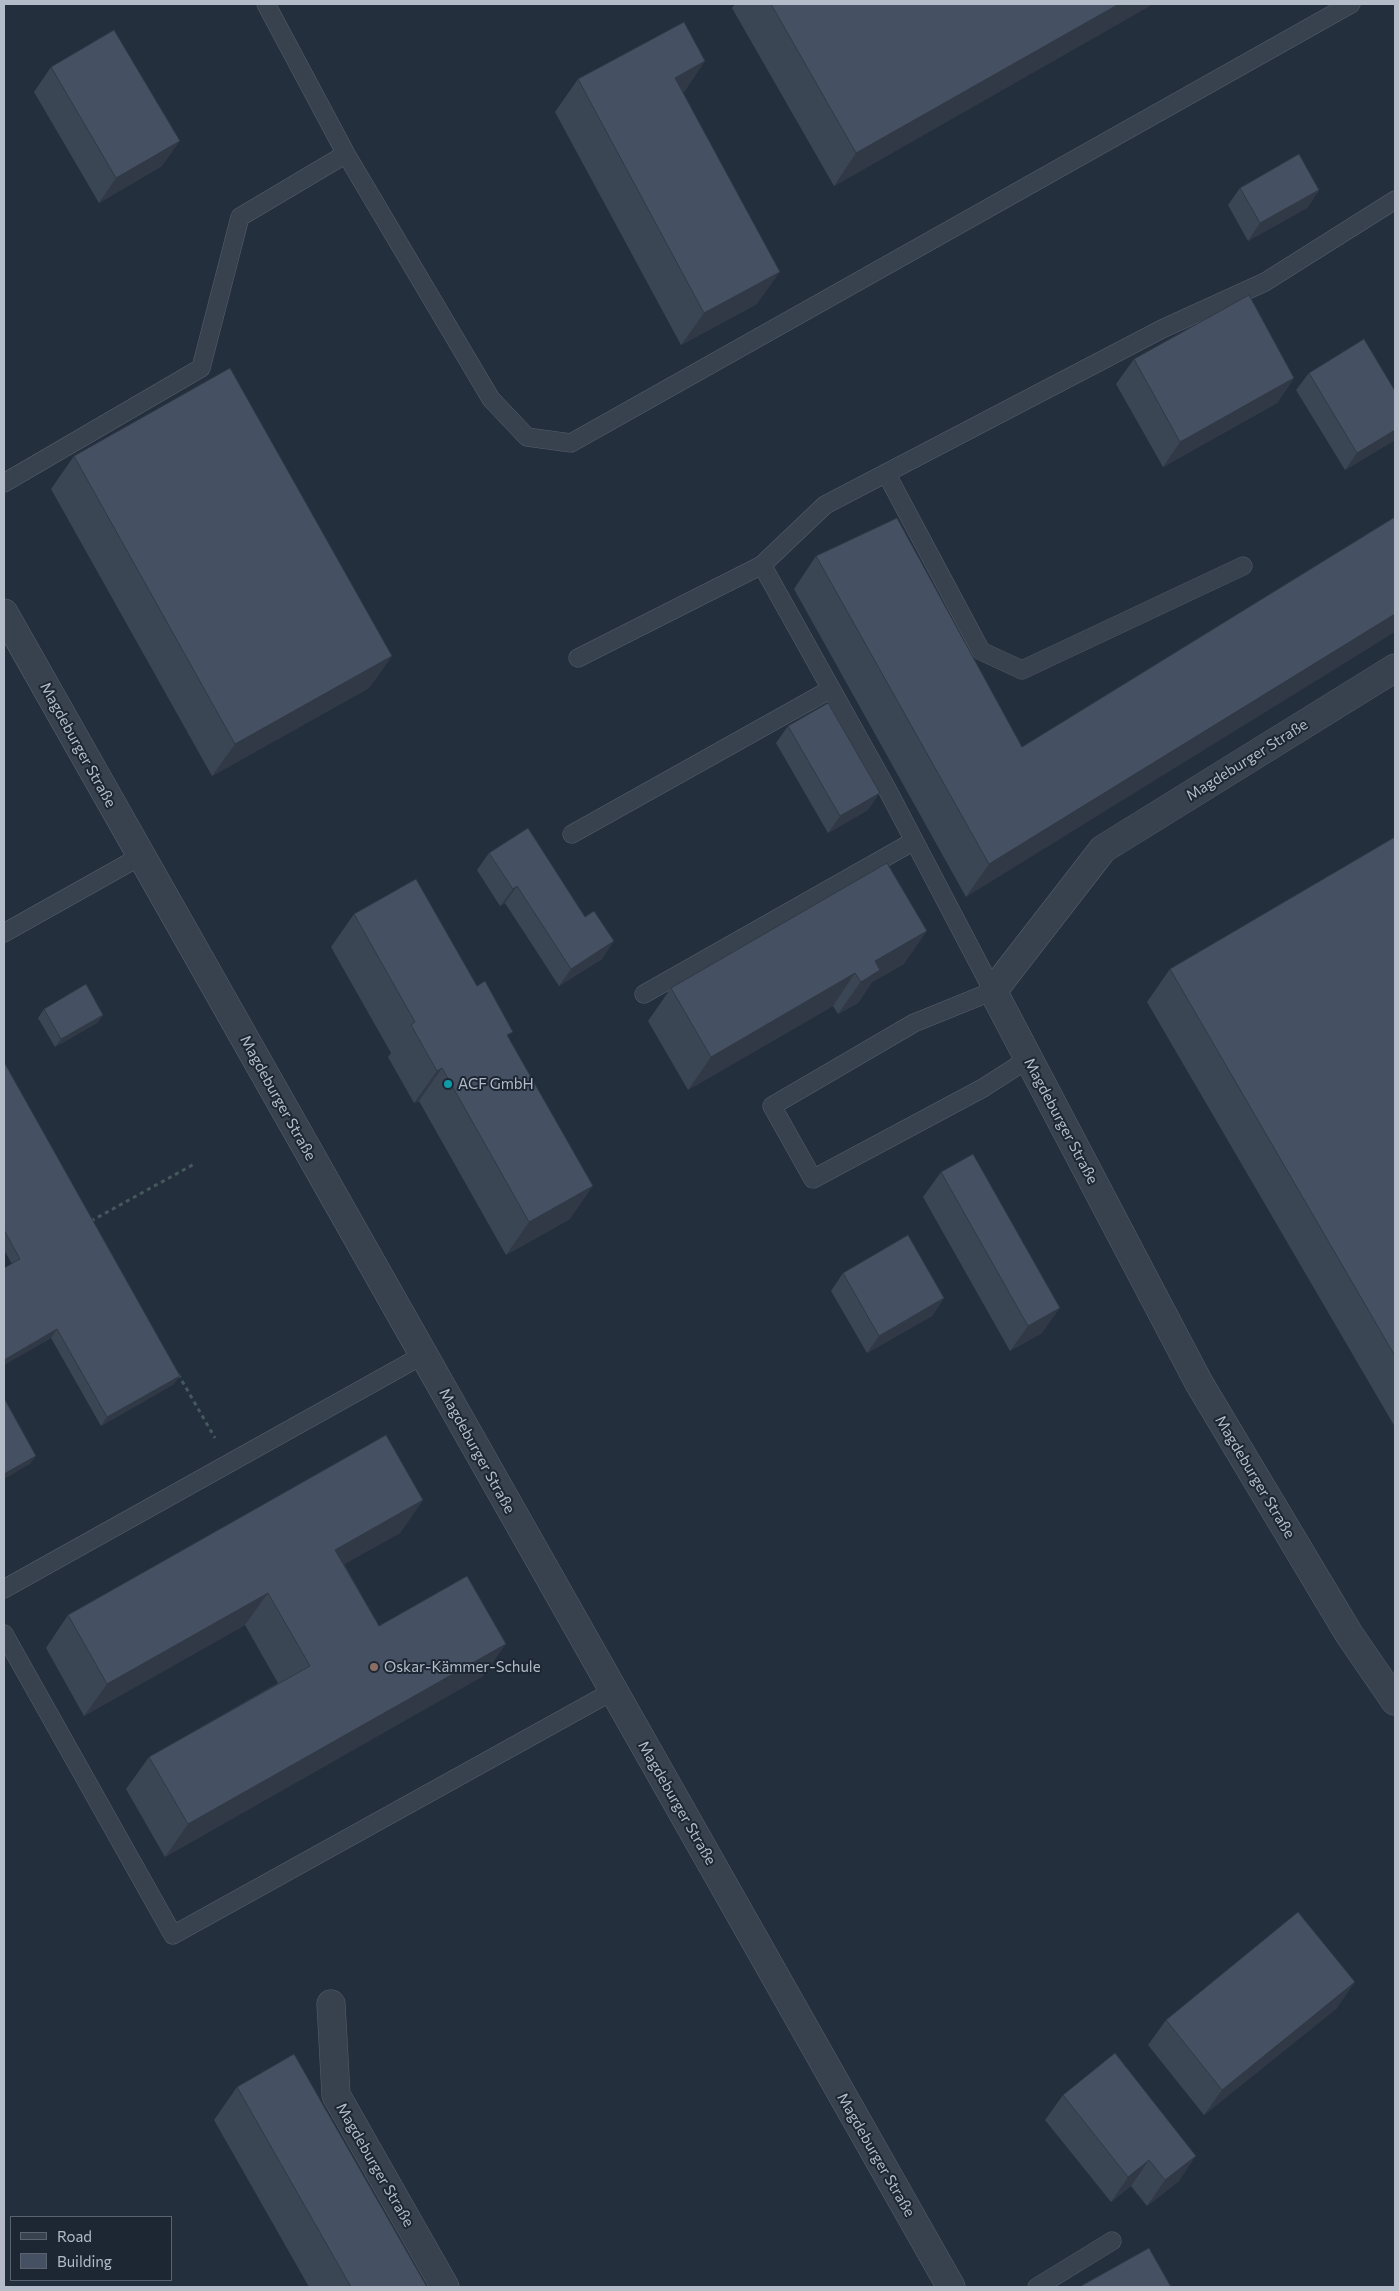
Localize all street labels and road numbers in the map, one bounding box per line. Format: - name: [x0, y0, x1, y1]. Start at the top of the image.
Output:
- street label: Magdeburger Straße: [36, 679, 120, 811]
- street label: Magdeburger Straße: [1183, 715, 1311, 805]
- street label: Magdeburger Straße: [236, 1032, 320, 1164]
- street label: Magdeburger Straße: [1020, 1055, 1102, 1187]
- street label: Magdeburger Straße: [435, 1385, 519, 1517]
- street label: Magdeburger Straße: [1211, 1412, 1299, 1542]
- street label: Magdeburger Straße: [634, 1738, 720, 1868]
- street label: Magdeburger Straße: [833, 2090, 919, 2220]
- street label: Magdeburger Straße: [332, 2100, 418, 2230]

